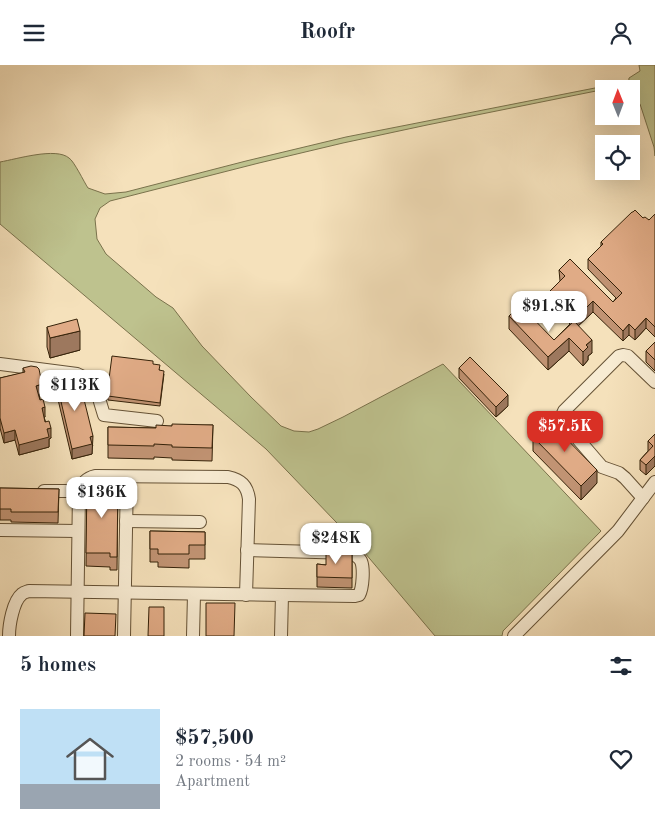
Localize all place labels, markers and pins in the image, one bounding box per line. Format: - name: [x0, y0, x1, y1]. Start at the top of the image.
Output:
- pin: $91.8K: [508, 291, 590, 333]
- pin: $113K: [40, 369, 110, 412]
- pin: $57.5K: [524, 411, 606, 453]
- pin: $136K: [67, 477, 137, 519]
- pin: $248K: [301, 523, 371, 565]

